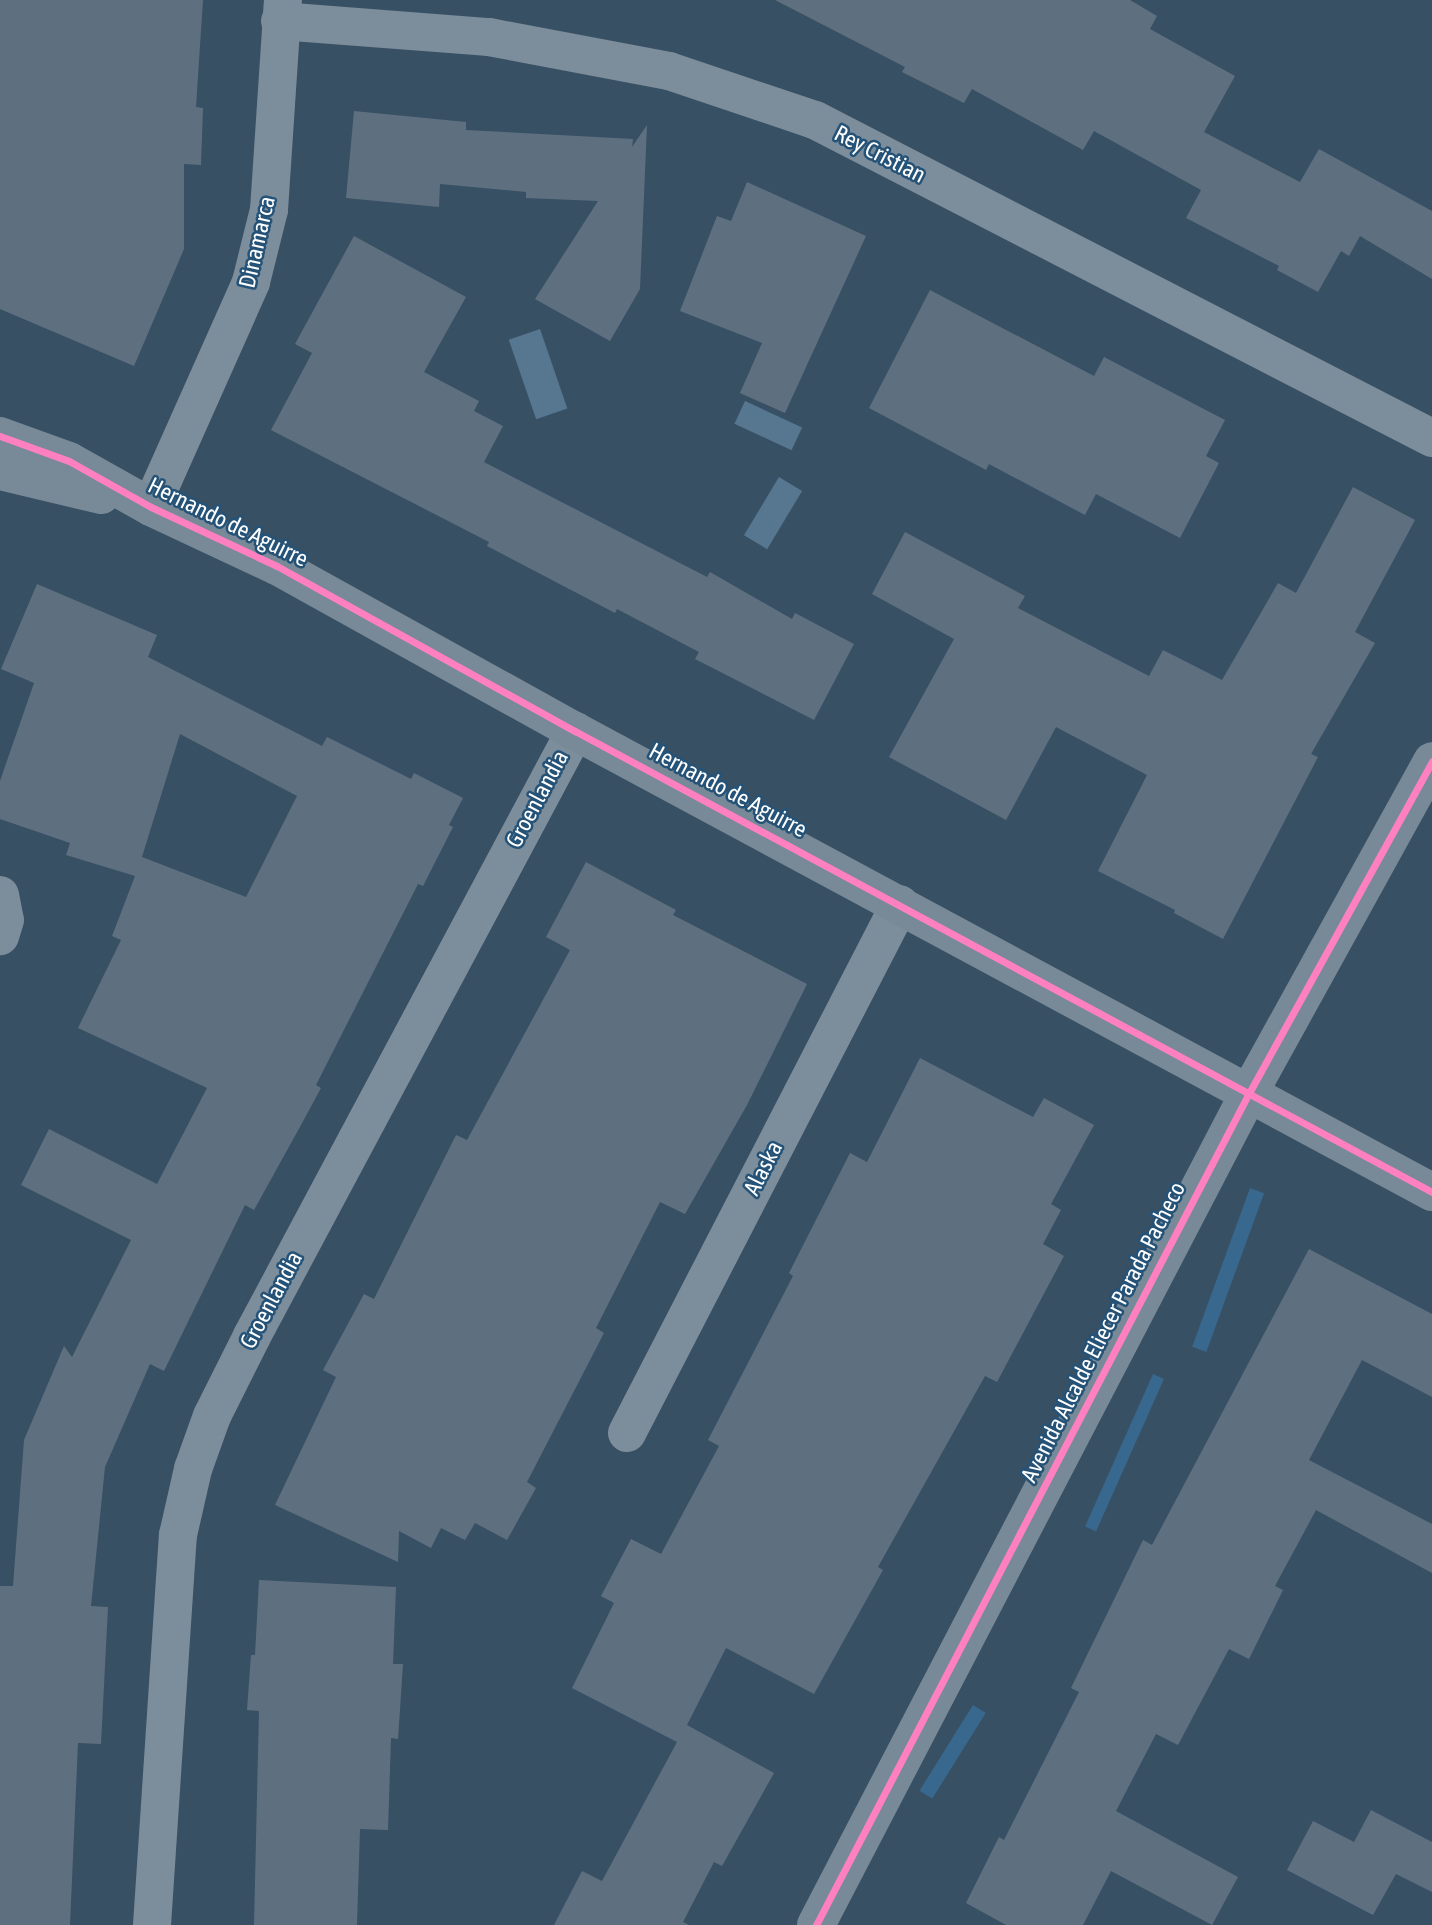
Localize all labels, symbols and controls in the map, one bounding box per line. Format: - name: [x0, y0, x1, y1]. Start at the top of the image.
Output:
- street label: Rey Cristian: [830, 119, 930, 189]
- street label: Dinamarca: [233, 193, 281, 291]
- street label: Hernando de Aguirre: [144, 471, 312, 573]
- street label: Hernando de Aguirre: [644, 737, 812, 843]
- street label: Groenlandia: [500, 746, 574, 852]
- street label: Alaska: [738, 1136, 788, 1200]
- street label: Avenida Alcalde Eliecer Parada Pacheco: [1015, 1177, 1191, 1487]
- street label: Groenlandia: [234, 1247, 308, 1353]

